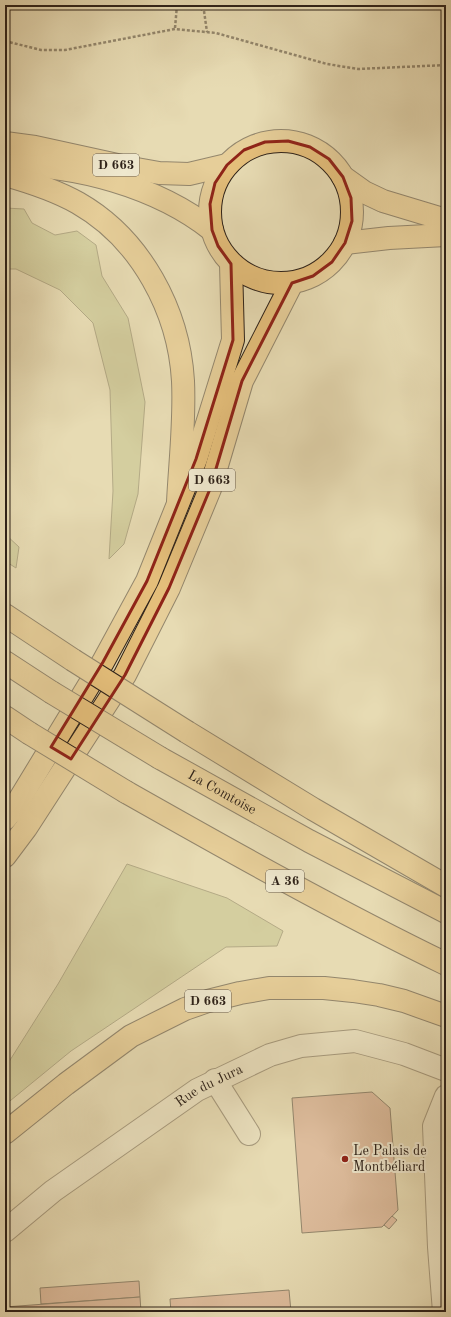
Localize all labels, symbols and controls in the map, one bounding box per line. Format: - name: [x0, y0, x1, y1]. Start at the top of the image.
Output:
- road number: D 663: [93, 154, 139, 176]
- road number: D 663: [189, 469, 235, 491]
- street label: La Comtoise: [185, 768, 259, 817]
- road number: A 36: [266, 870, 304, 892]
- road number: D 663: [185, 990, 231, 1012]
- street label: Rue du Jura: [173, 1062, 245, 1110]
- place label: Le Palais de Montbéliard: [353, 1144, 427, 1174]
- marker: Le Palais de Montbéliard: [340, 1154, 350, 1164]

